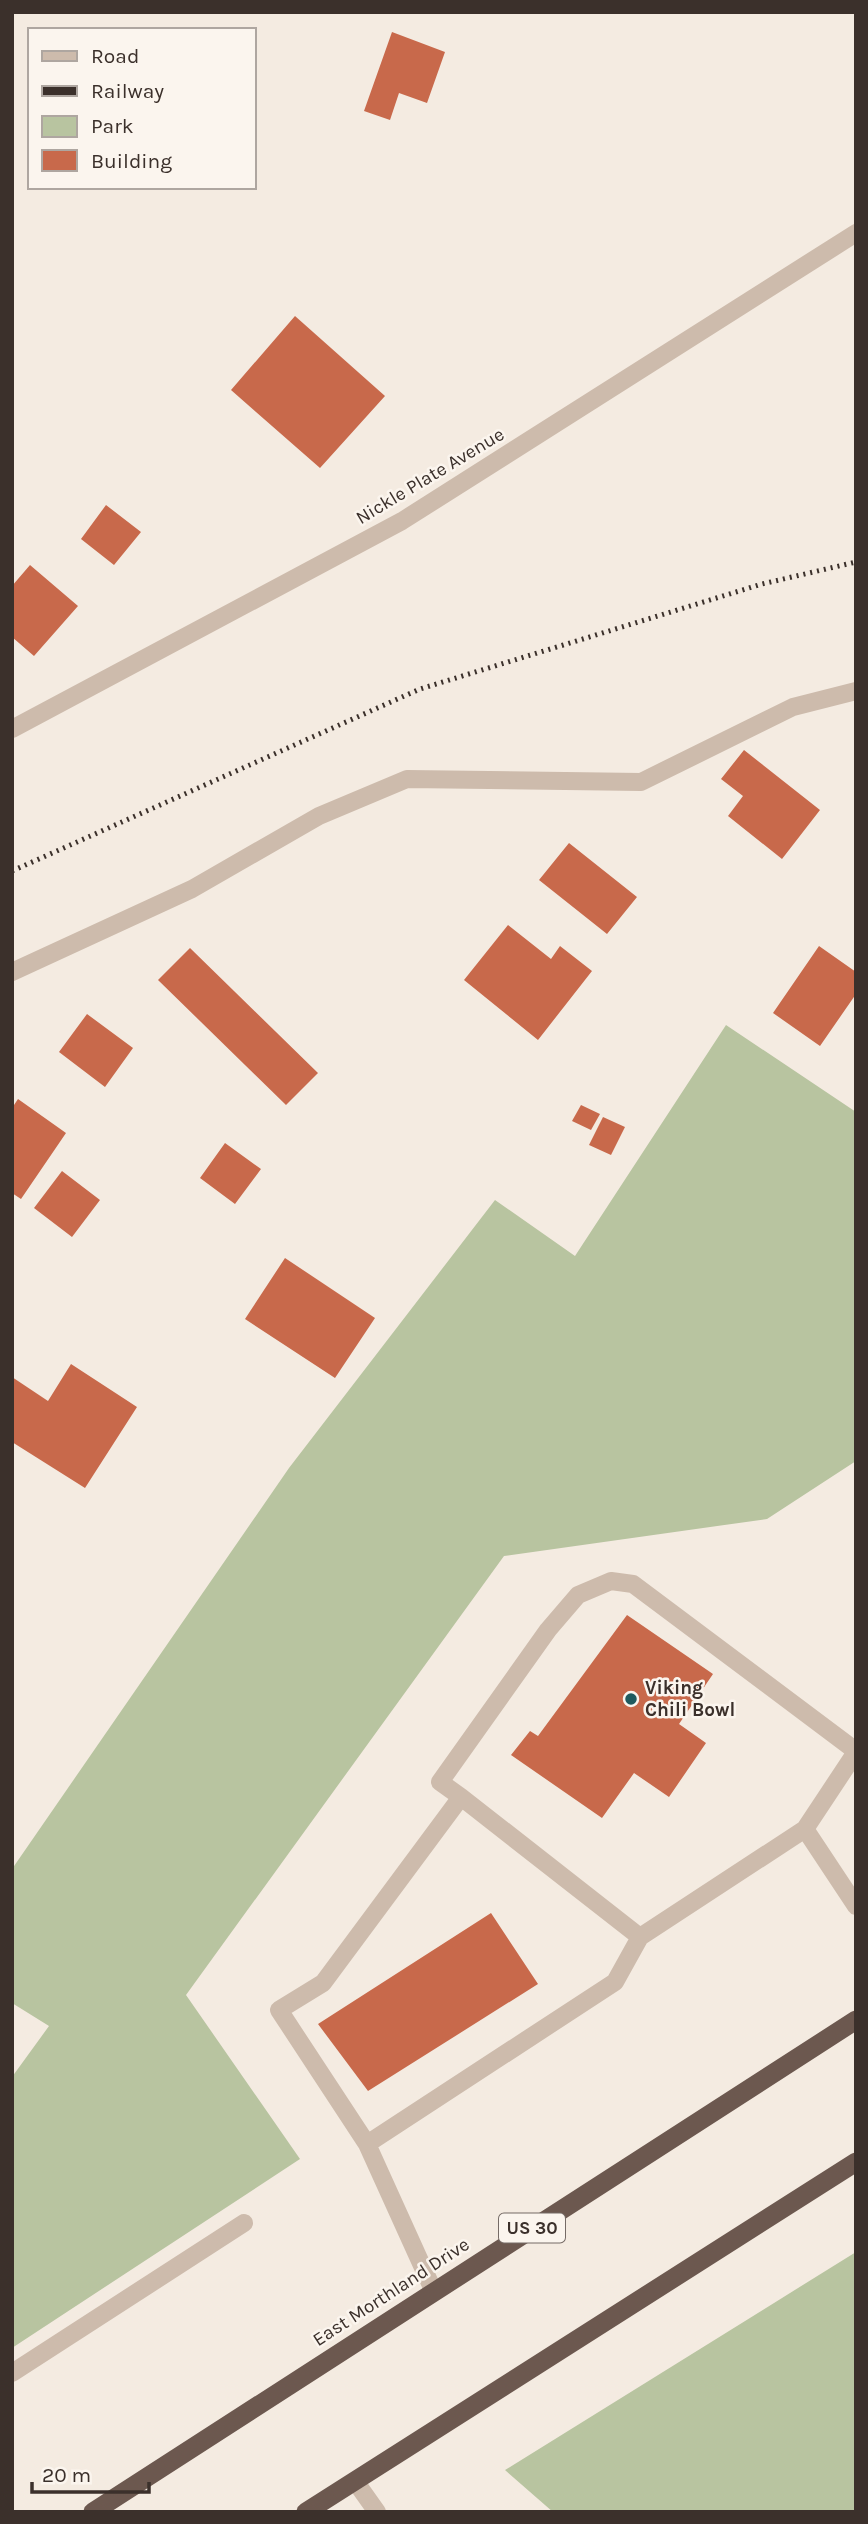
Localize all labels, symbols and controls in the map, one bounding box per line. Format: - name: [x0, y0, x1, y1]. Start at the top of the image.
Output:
- legend: [28, 28, 256, 189]
- text: Road: [91, 44, 139, 68]
- text: Railway: [91, 79, 164, 103]
- text: Park: [91, 114, 134, 138]
- text: Building: [91, 149, 172, 173]
- street label: Nickle Plate Avenue: [352, 423, 508, 529]
- place label: Viking Chili Bowl: [645, 1677, 735, 1721]
- marker: Viking Chili Bowl: [623, 1691, 639, 1707]
- road number: US 30: [499, 2214, 565, 2242]
- street label: East Morthland Drive: [309, 2233, 473, 2351]
- scale bar: [32, 2450, 149, 2494]
- text: 20 m: [42, 2463, 91, 2487]

